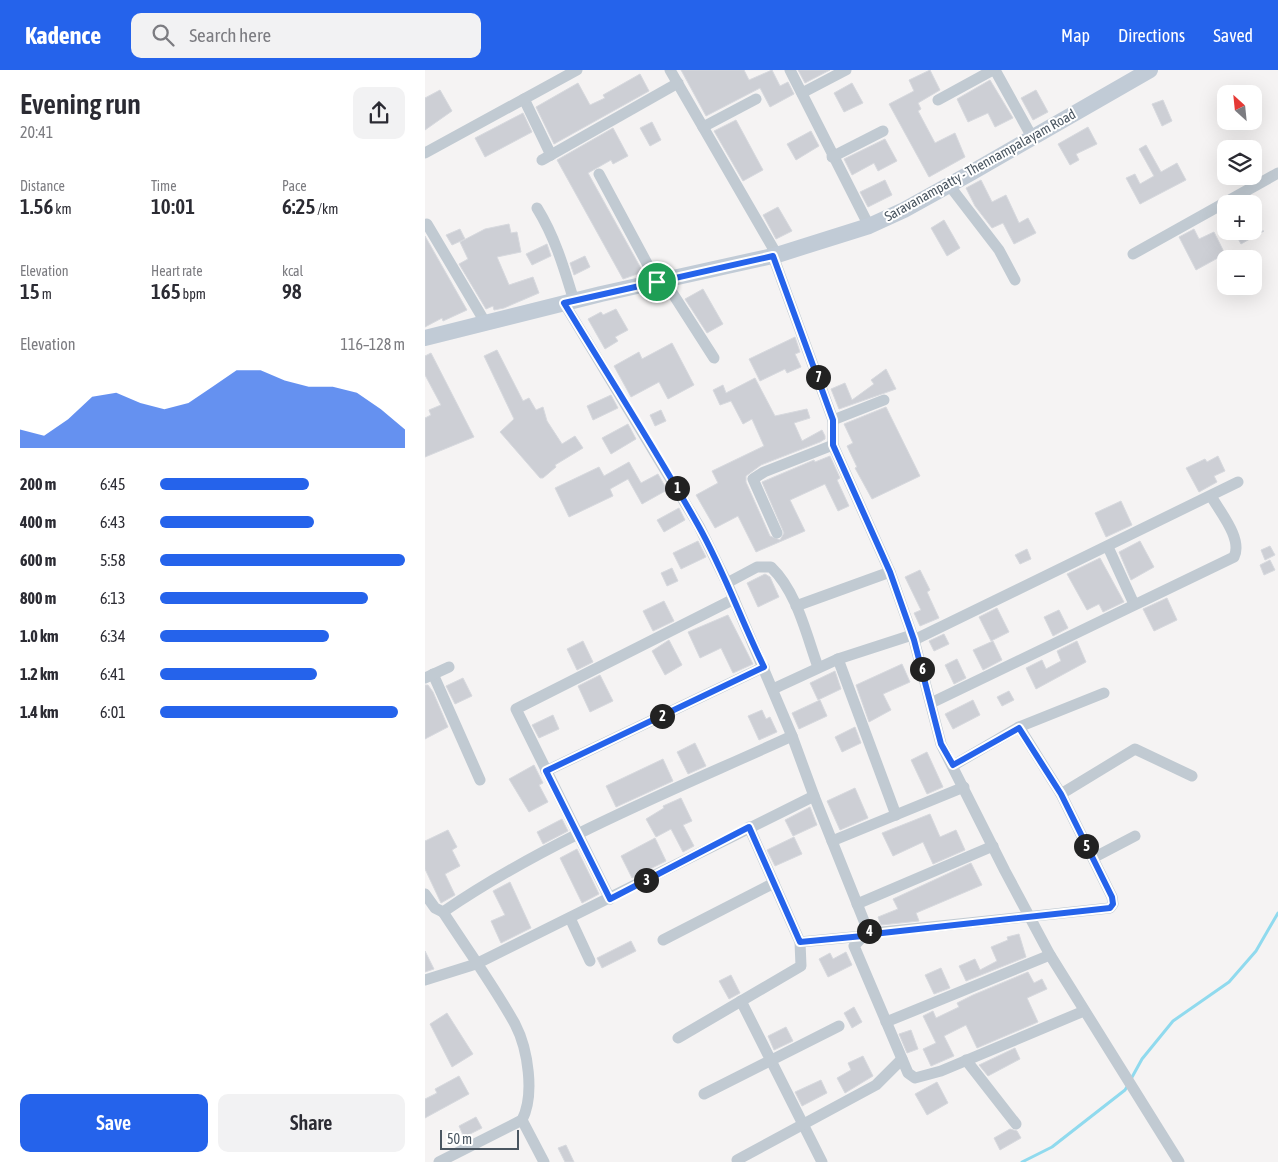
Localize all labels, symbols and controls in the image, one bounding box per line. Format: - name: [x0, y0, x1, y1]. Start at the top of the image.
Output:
- search box: [131, 13, 481, 58]
- icon: search: [149, 21, 177, 49]
- text: Kadence: [25, 22, 101, 49]
- text: Search here: [189, 24, 271, 46]
- text: Map: [1061, 25, 1090, 46]
- text: Directions: [1118, 25, 1185, 46]
- text: Saved: [1213, 25, 1253, 46]
- north arrow: [1217, 85, 1263, 130]
- map controls: [1217, 85, 1262, 295]
- button: share: [353, 87, 405, 139]
- text: Evening run: [20, 88, 141, 120]
- street label: Saravanampatty - Thennampalayam Road: [882, 106, 1078, 224]
- text: 20:41: [20, 123, 53, 141]
- button: layers: [1217, 140, 1262, 185]
- text: Distance: [20, 178, 65, 194]
- text: Time: [151, 178, 177, 194]
- text: Pace: [282, 178, 307, 194]
- text: 1.56: [20, 194, 53, 218]
- text: 10:01: [151, 194, 195, 218]
- text: 6:25: [282, 194, 315, 218]
- button: +: [1217, 195, 1262, 240]
- text: km: [53, 201, 72, 217]
- text: /km: [315, 201, 338, 217]
- button: −: [1217, 250, 1262, 295]
- pin: [636, 261, 678, 303]
- text: Elevation: [20, 263, 69, 279]
- text: Heart rate: [151, 263, 203, 279]
- text: kcal: [282, 263, 303, 279]
- icon: arrive: [643, 268, 671, 296]
- text: 15: [20, 279, 40, 303]
- text: 165: [151, 279, 181, 303]
- text: 98: [282, 279, 302, 303]
- text: m: [40, 286, 52, 302]
- text: bpm: [181, 286, 206, 302]
- text: Elevation: [20, 335, 75, 353]
- text: 116–128 m: [341, 335, 405, 353]
- pin: 7: [805, 364, 831, 390]
- text: 7: [815, 369, 822, 385]
- text: 200 m: [20, 475, 56, 493]
- text: 6:45: [100, 475, 125, 493]
- pin: 1: [665, 476, 689, 500]
- text: 1: [674, 480, 681, 496]
- text: 400 m: [20, 513, 56, 531]
- text: 6:43: [100, 513, 125, 531]
- text: 600 m: [20, 551, 56, 569]
- text: 5:58: [100, 551, 125, 569]
- text: 800 m: [20, 589, 56, 607]
- text: 6:13: [100, 589, 125, 607]
- text: 1.0 km: [20, 627, 59, 645]
- text: 6:34: [100, 627, 125, 645]
- pin: 6: [909, 656, 935, 682]
- text: 6: [919, 661, 926, 677]
- text: 1.2 km: [20, 665, 59, 683]
- text: 6:41: [100, 665, 125, 683]
- text: 1.4 km: [20, 703, 59, 721]
- text: 6:01: [100, 703, 126, 721]
- pin: 2: [649, 704, 675, 728]
- text: 2: [659, 708, 666, 724]
- pin: 5: [1073, 834, 1099, 858]
- text: 5: [1083, 838, 1090, 854]
- pin: 3: [633, 868, 659, 892]
- text: 3: [643, 872, 650, 888]
- pin: 4: [857, 918, 881, 944]
- text: 4: [866, 923, 873, 939]
- button: Save: [20, 1094, 208, 1152]
- button: Share: [218, 1094, 405, 1152]
- scale bar: [440, 1127, 519, 1150]
- text: 50 m: [447, 1131, 472, 1147]

